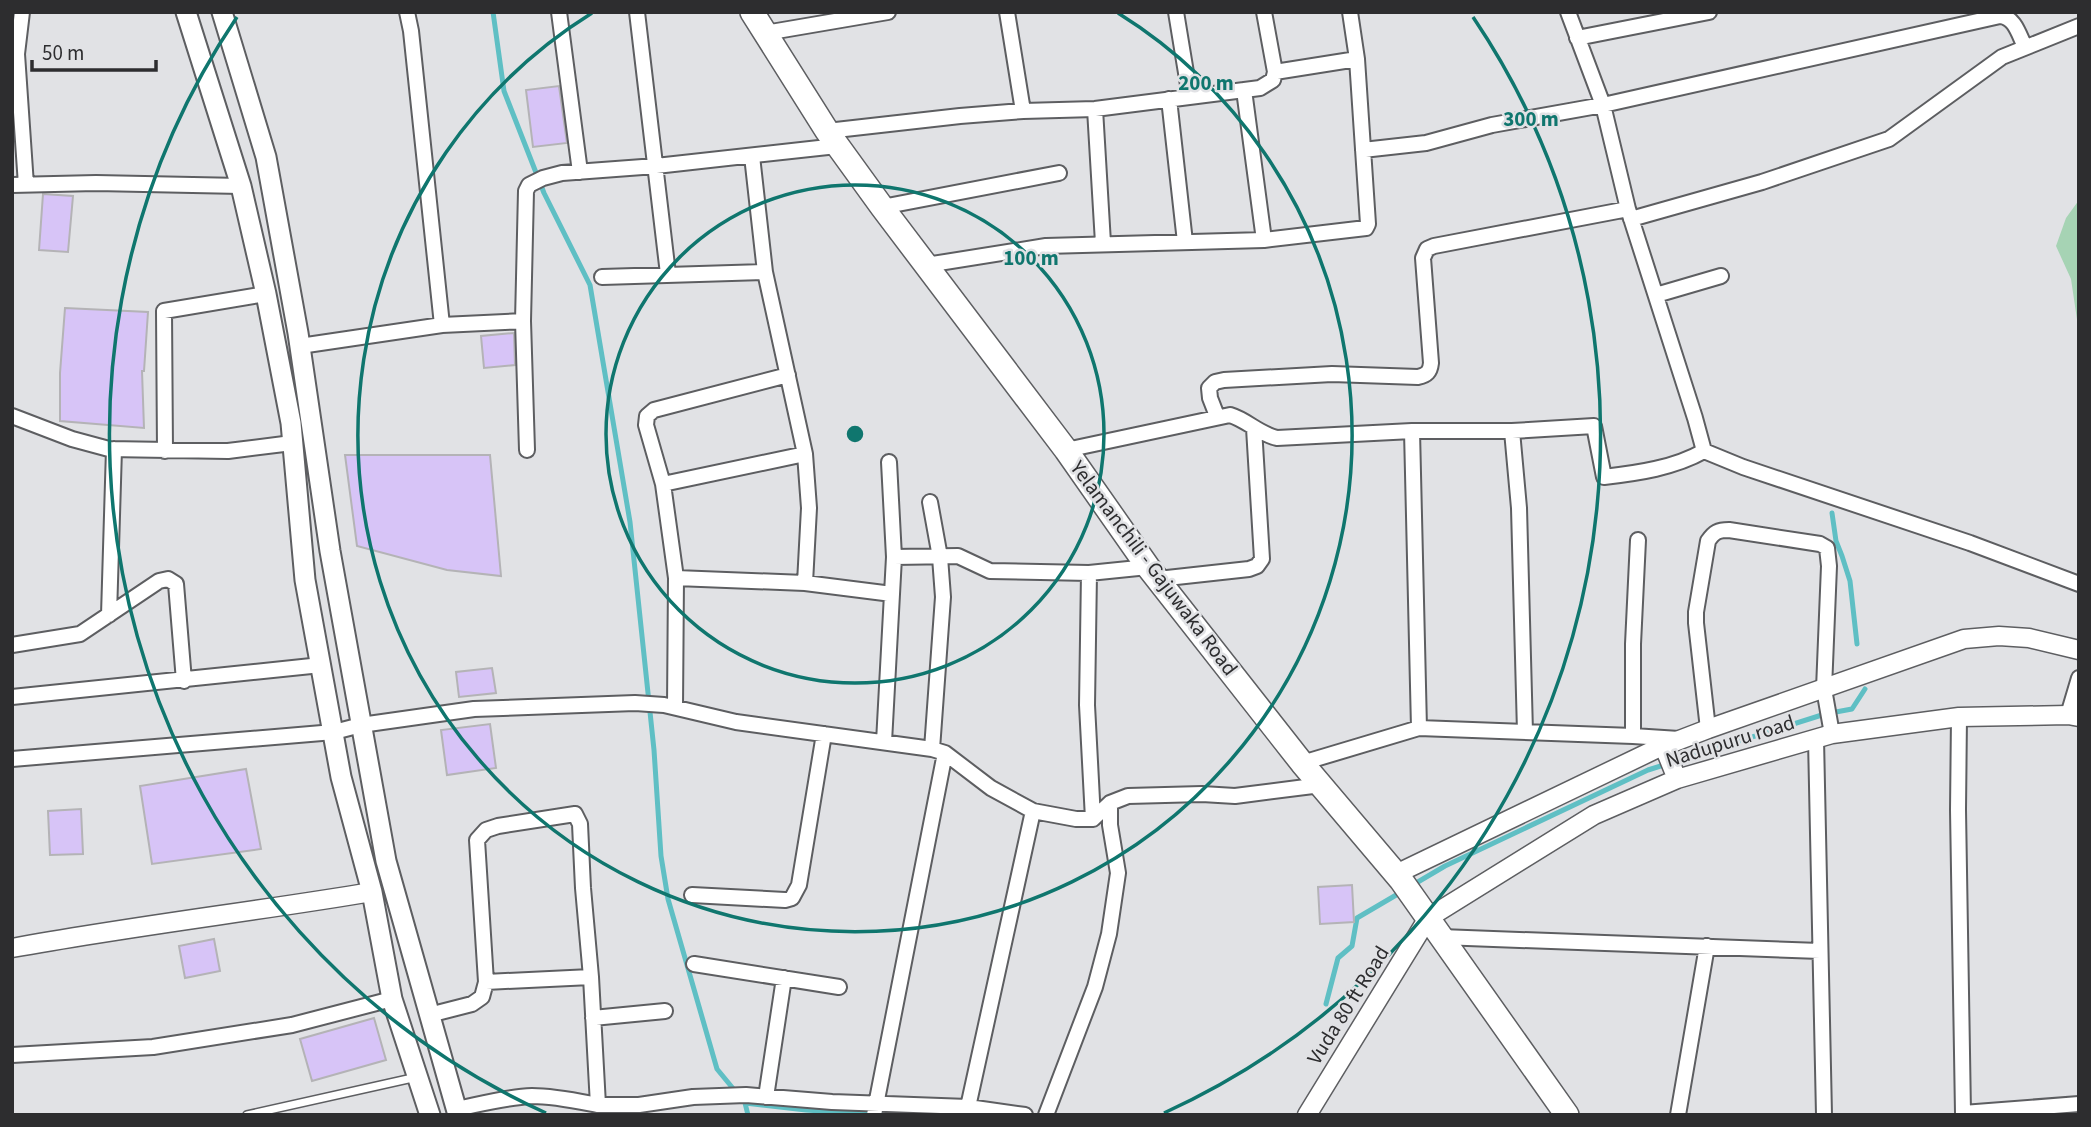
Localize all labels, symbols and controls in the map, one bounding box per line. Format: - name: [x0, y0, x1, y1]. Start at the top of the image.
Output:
- scale bar: [32, 28, 156, 72]
- text: 50 m: [42, 38, 84, 68]
- text: 200 m: [1178, 68, 1234, 98]
- text: 300 m: [1503, 104, 1559, 134]
- text: 100 m: [1003, 243, 1059, 273]
- centre of rings: [843, 422, 867, 446]
- street label: Yelamanchili - Gajuwaka Road: [1063, 453, 1245, 682]
- street label: Nadupuru road: [1662, 707, 1798, 775]
- street label: Vuda 80 ft Road: [1300, 940, 1396, 1070]

